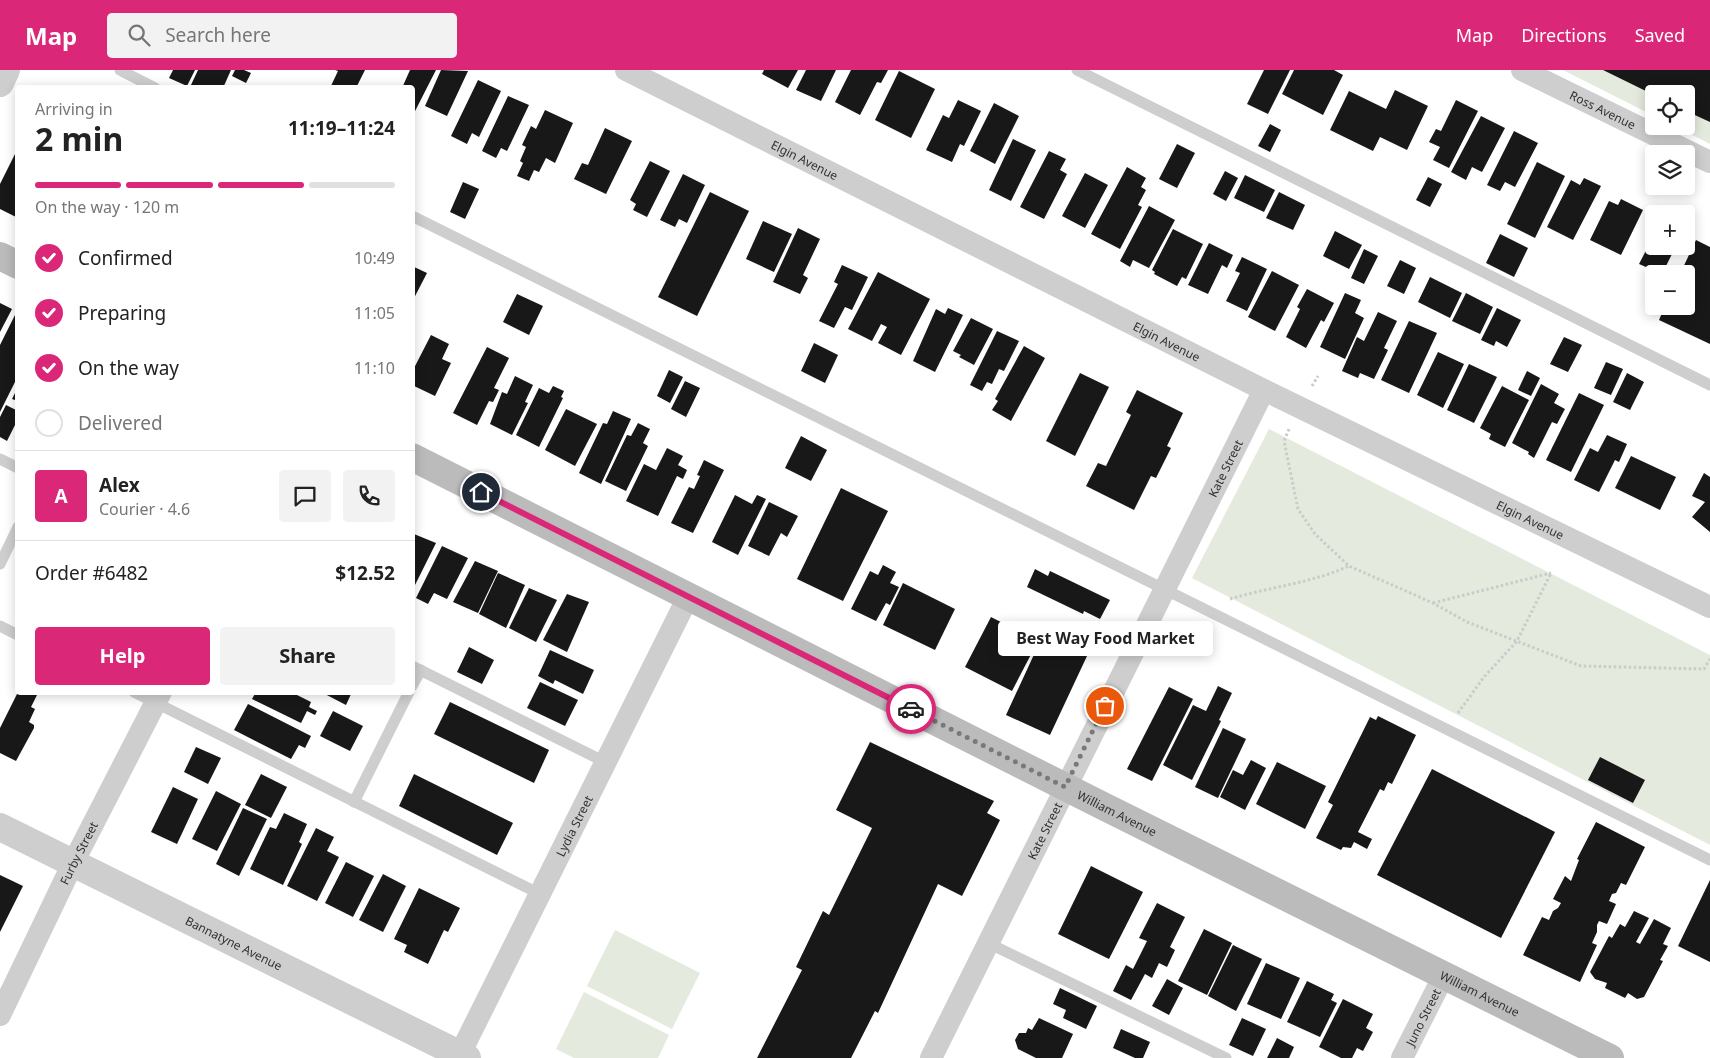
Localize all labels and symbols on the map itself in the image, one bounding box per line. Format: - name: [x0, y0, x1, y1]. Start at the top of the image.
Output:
- street label: Ross Avenue: [1567, 86, 1639, 133]
- street label: Elgin Avenue: [768, 136, 841, 184]
- street label: Elgin Avenue: [1130, 317, 1203, 365]
- street label: Kate Street: [1204, 436, 1247, 500]
- pin: [460, 471, 502, 513]
- street label: Elgin Avenue: [1494, 496, 1567, 543]
- callout: Best Way Food Market: [998, 621, 1212, 656]
- courier: [886, 684, 936, 734]
- pin: [1084, 685, 1126, 727]
- street label: William Avenue: [1075, 786, 1160, 840]
- street label: Lydia Street: [551, 792, 597, 859]
- street label: Kate Street: [1023, 799, 1066, 862]
- street label: Furby Street: [55, 818, 102, 887]
- street label: Bannatyne Avenue: [183, 912, 285, 974]
- street label: William Avenue: [1437, 966, 1523, 1020]
- street label: Juno Street: [1401, 985, 1445, 1049]

